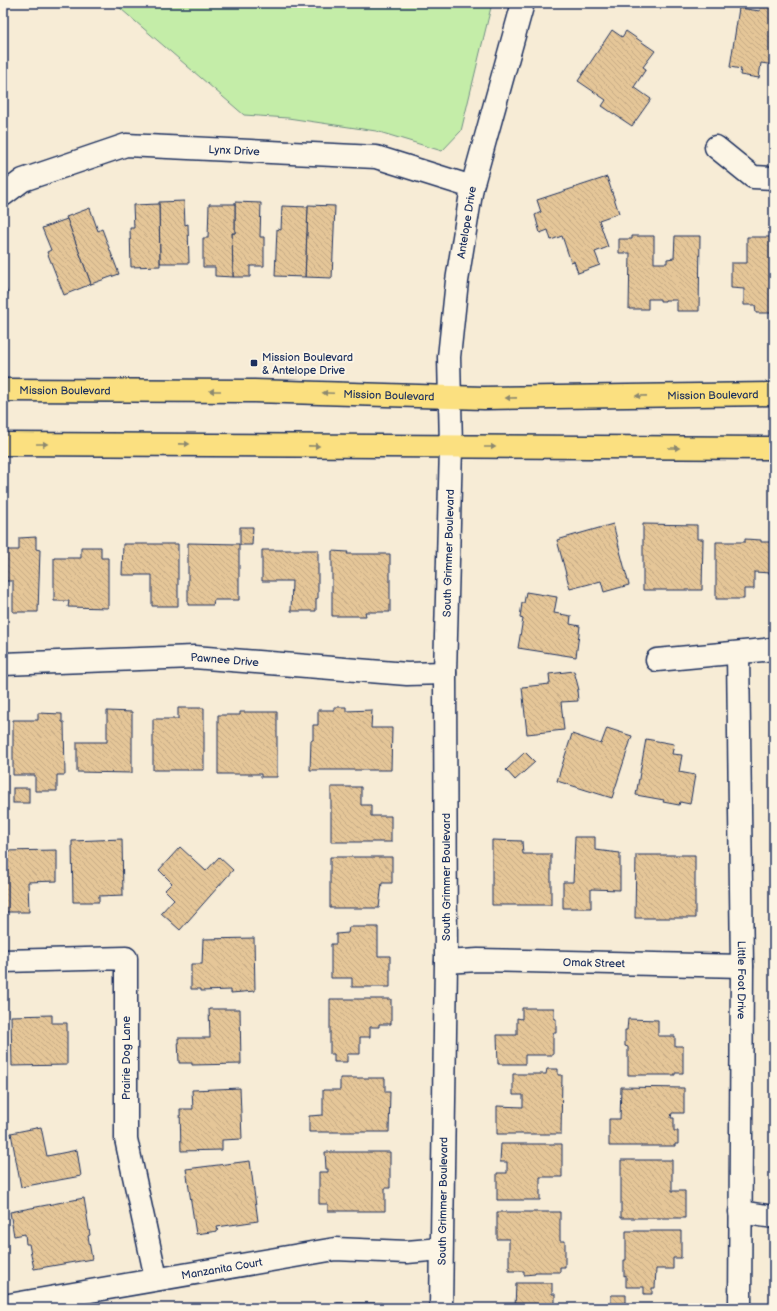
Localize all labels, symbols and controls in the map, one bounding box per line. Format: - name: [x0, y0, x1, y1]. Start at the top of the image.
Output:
- street label: Lynx Drive: [208, 142, 260, 158]
- street label: Antelope Drive: [454, 185, 479, 259]
- place label: Mission Boulevard & Antelope Drive: [262, 351, 353, 377]
- marker: Mission Boulevard & Antelope Drive: [249, 358, 259, 368]
- street label: Mission Boulevard: [19, 384, 111, 397]
- street label: Mission Boulevard: [343, 387, 435, 403]
- one-way arrow: [208, 388, 221, 394]
- street label: Mission Boulevard: [667, 388, 759, 402]
- one-way arrow: [322, 390, 334, 397]
- one-way arrow: [634, 393, 647, 399]
- one-way arrow: [504, 395, 517, 401]
- one-way arrow: [36, 441, 49, 447]
- one-way arrow: [178, 441, 190, 448]
- one-way arrow: [308, 443, 321, 449]
- one-way arrow: [484, 444, 497, 450]
- one-way arrow: [668, 445, 681, 451]
- street label: South Grimmer Boulevard: [440, 489, 456, 617]
- street label: Pawnee Drive: [190, 650, 260, 669]
- street label: South Grimmer Boulevard: [440, 813, 453, 941]
- street label: Little Foot Drive: [735, 941, 749, 1020]
- street label: Omak Street: [563, 955, 626, 970]
- street label: Prairie Dog Lane: [120, 1016, 133, 1100]
- street label: South Grimmer Boulevard: [435, 1137, 450, 1265]
- street label: Manzanita Court: [180, 1255, 264, 1282]

